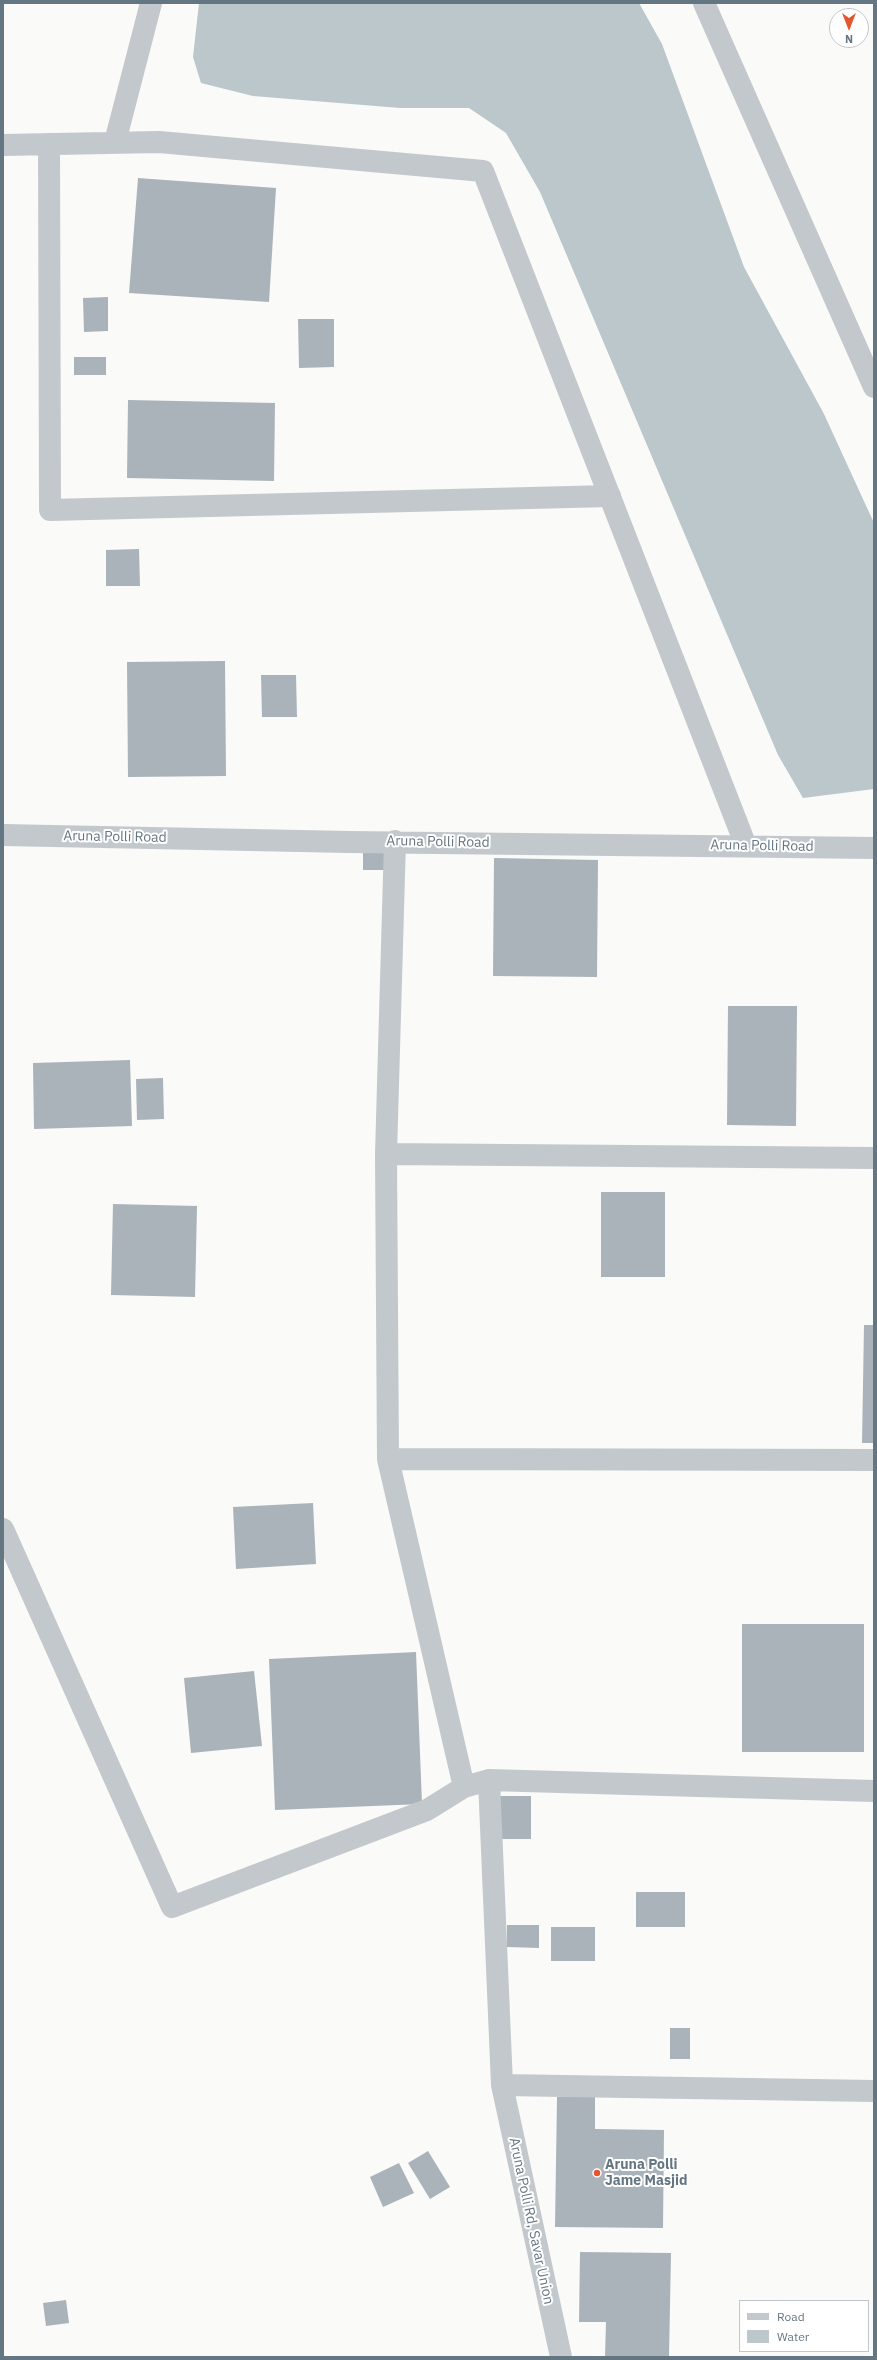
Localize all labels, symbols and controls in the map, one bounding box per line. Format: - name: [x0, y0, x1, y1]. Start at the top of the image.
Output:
- north arrow: [829, 8, 869, 48]
- text: N: [845, 32, 853, 46]
- street label: Aruna Polli Road: [63, 828, 167, 846]
- street label: Aruna Polli Road: [386, 833, 490, 851]
- street label: Aruna Polli Road: [710, 837, 814, 855]
- street label: Aruna Polli Rd, Savar Union: [505, 2136, 557, 2306]
- place label: Aruna Polli Jame Masjid: [605, 2157, 687, 2190]
- marker: Aruna Polli Jame Masjid: [592, 2168, 602, 2178]
- legend: [739, 2300, 869, 2352]
- text: Road: [777, 2309, 805, 2324]
- text: Water: [777, 2329, 809, 2344]

